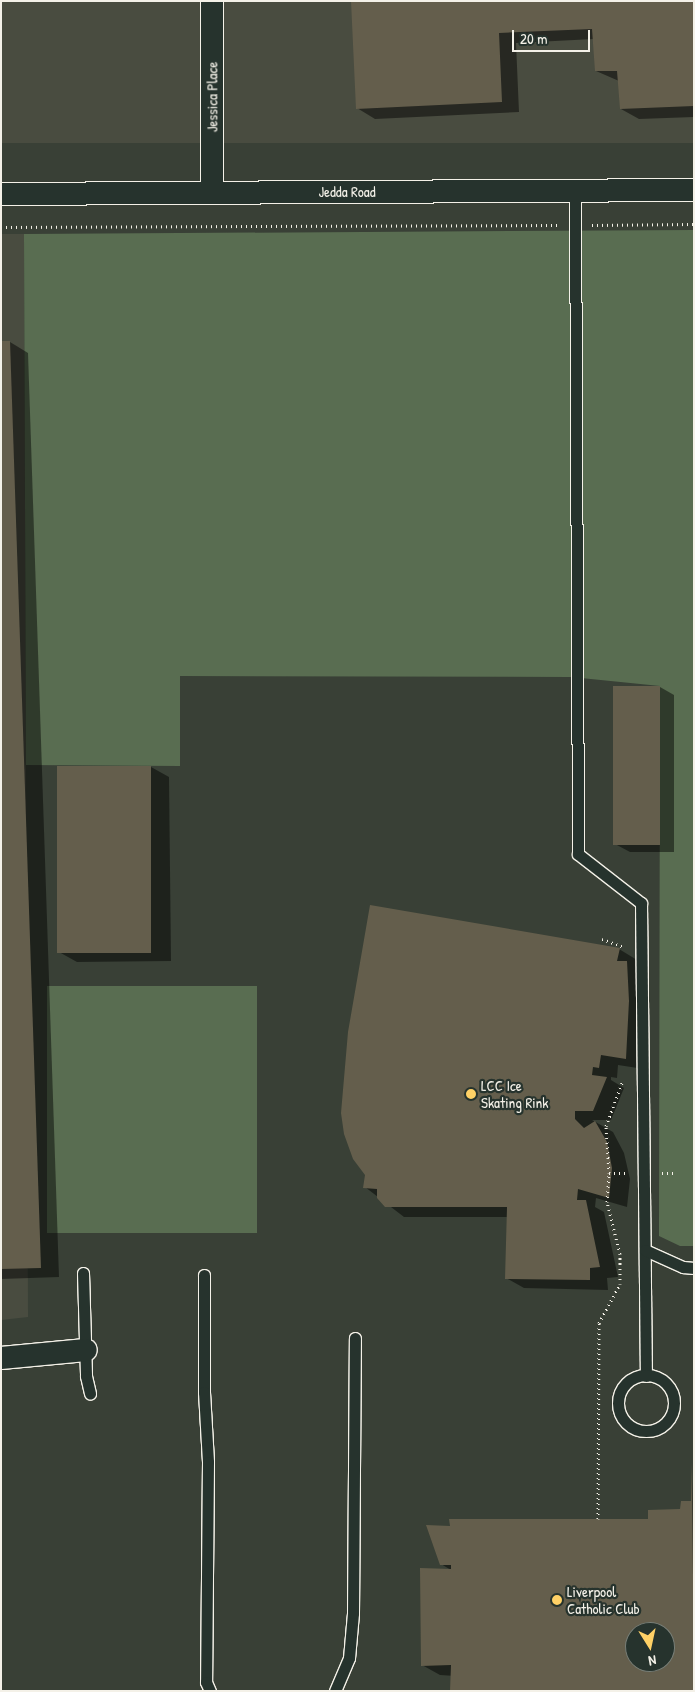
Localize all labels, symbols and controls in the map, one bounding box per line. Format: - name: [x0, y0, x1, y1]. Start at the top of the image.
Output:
- scale bar: [515, 20, 592, 52]
- text: 20 m: [520, 28, 547, 49]
- street label: Jessica Place: [203, 62, 221, 132]
- street label: Jedda Road: [318, 183, 376, 201]
- place label: LCC Ice Skating Rink: [481, 1076, 549, 1111]
- marker: LCC Ice Skating Rink: [465, 1088, 477, 1100]
- place label: Liverpool Catholic Club: [567, 1582, 640, 1617]
- marker: Liverpool Catholic Club: [551, 1594, 563, 1606]
- north arrow: [625, 1622, 675, 1672]
- text: N: [647, 1651, 658, 1671]

